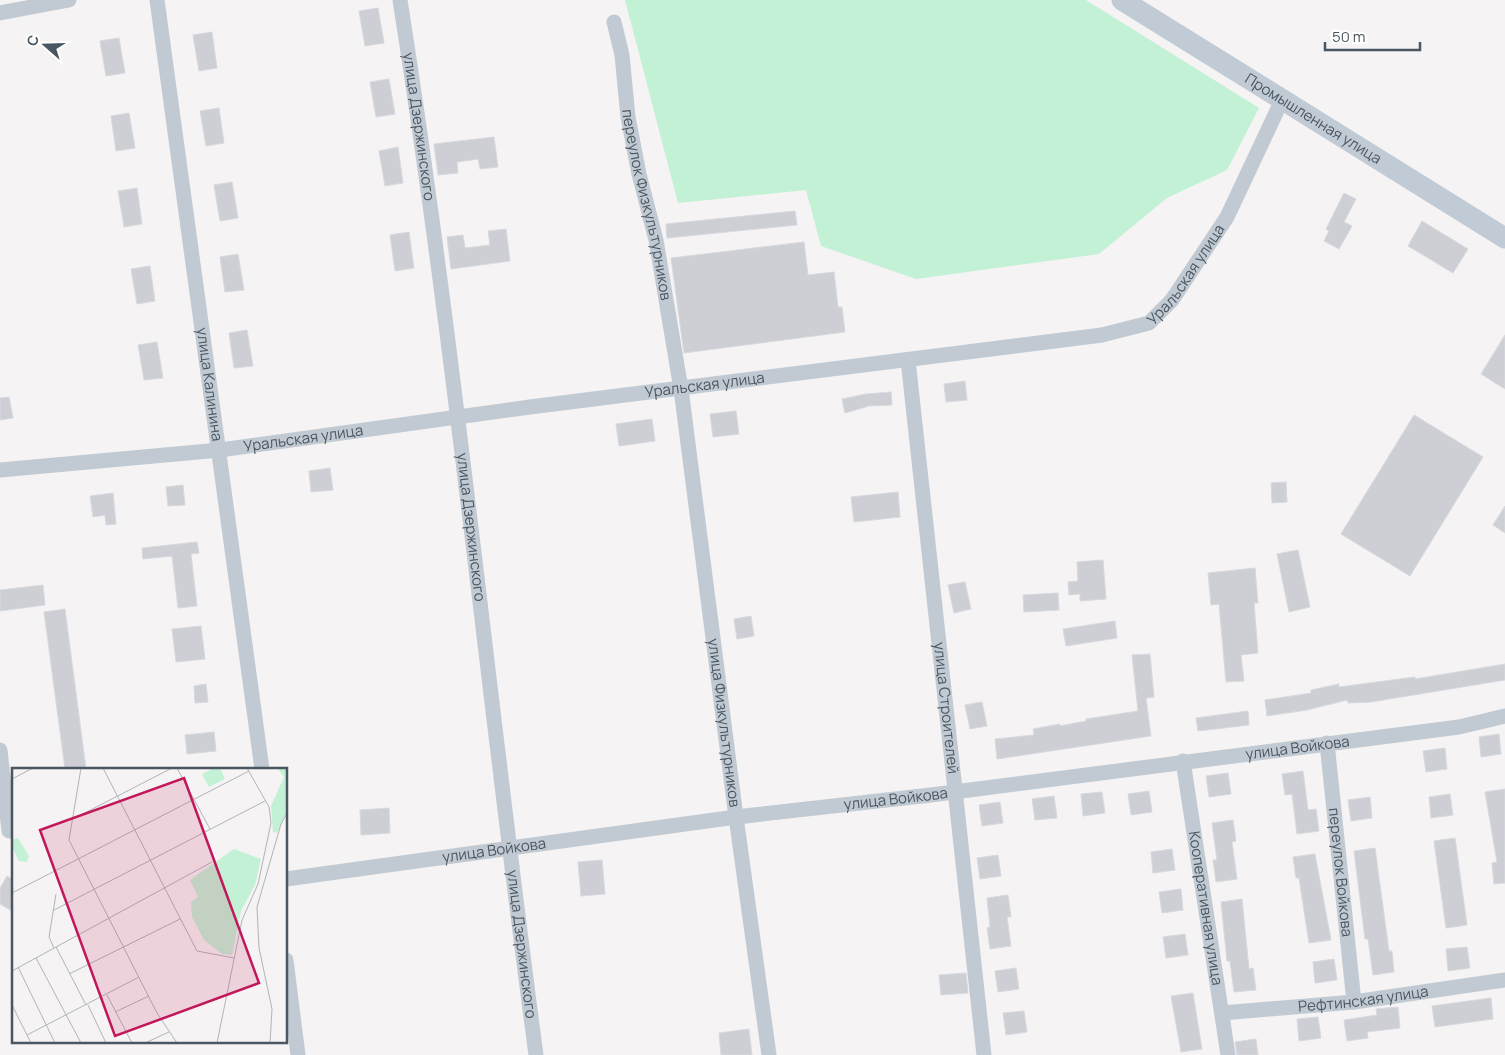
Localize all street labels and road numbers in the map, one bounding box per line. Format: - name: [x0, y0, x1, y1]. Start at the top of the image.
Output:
- street label: улица Дзержинского: [398, 51, 440, 202]
- street label: Промышленная улица: [1241, 68, 1386, 169]
- street label: переулок Физкультурников: [617, 108, 677, 302]
- street label: Уральская улица: [1142, 220, 1229, 329]
- street label: улица Калинина: [192, 326, 228, 443]
- street label: Уральская улица: [644, 367, 766, 402]
- street label: Уральская улица: [242, 419, 364, 457]
- street label: улица Дзержинского: [452, 452, 491, 603]
- street label: улица Физкультурников: [703, 637, 746, 808]
- street label: улица Строителей: [929, 641, 964, 775]
- street label: улица Войкова: [1244, 730, 1351, 764]
- street label: улица Войкова: [843, 782, 949, 815]
- street label: переулок Войкова: [1324, 807, 1358, 938]
- street label: Кооперативная улица: [1184, 830, 1228, 987]
- street label: улица Войкова: [441, 832, 547, 867]
- street label: улица Дзержинского: [502, 869, 542, 1020]
- street label: Рефтинская улица: [1297, 980, 1430, 1017]

